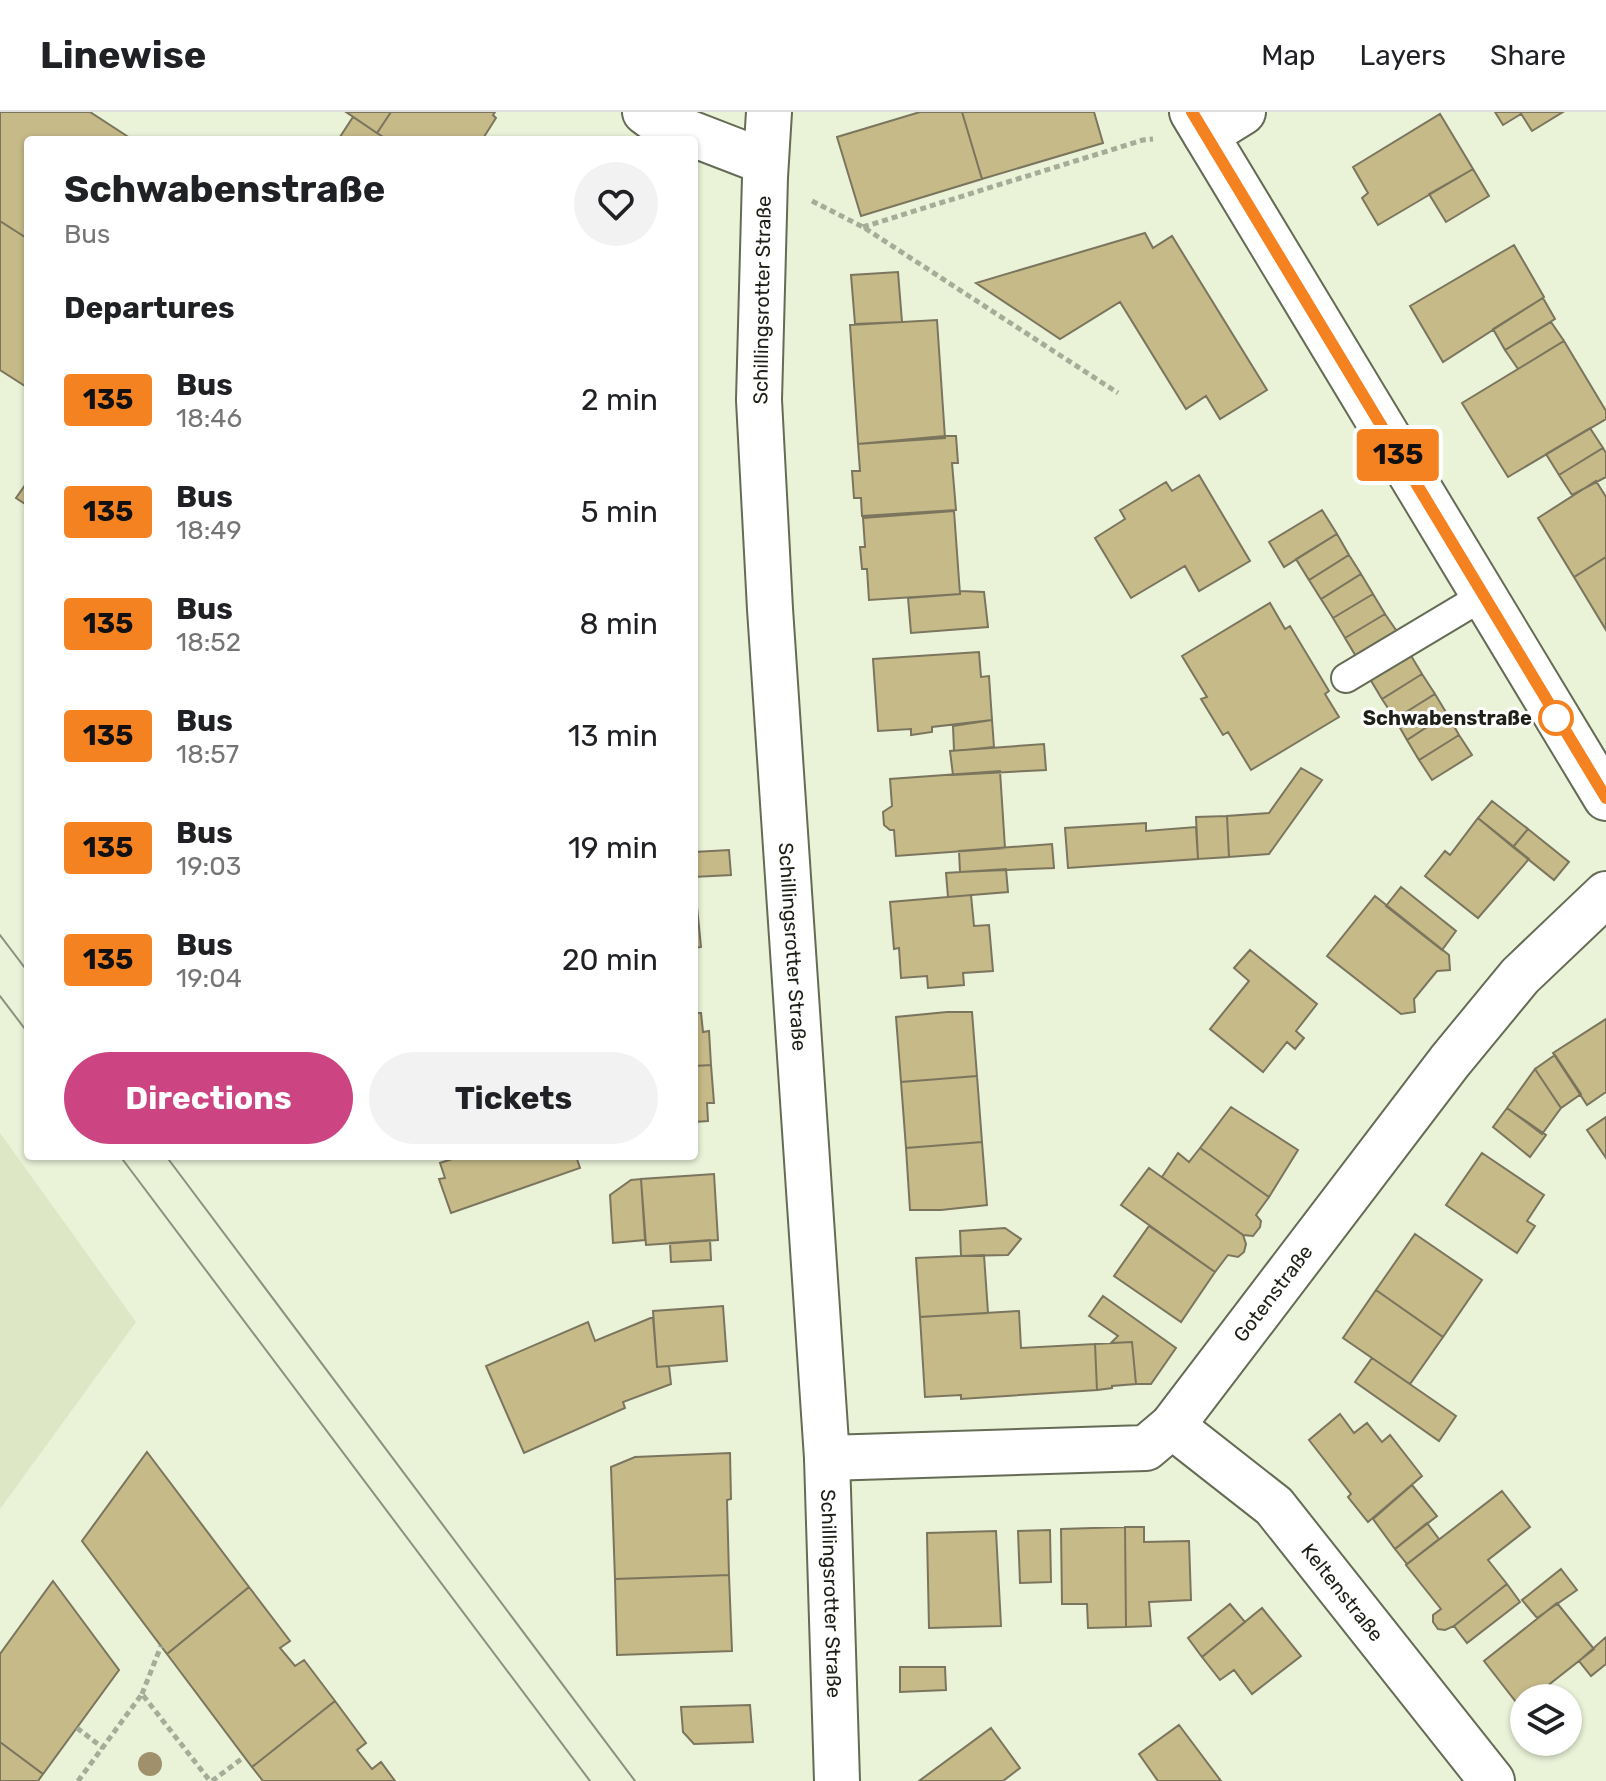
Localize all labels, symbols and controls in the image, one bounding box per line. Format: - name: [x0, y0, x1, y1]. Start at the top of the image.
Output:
- text: Linewise: [40, 32, 206, 78]
- text: Map: [1261, 39, 1316, 72]
- text: Layers: [1360, 39, 1446, 72]
- text: Share: [1490, 39, 1566, 72]
- button: heart: [574, 162, 658, 246]
- text: Schwabenstraße: [64, 166, 385, 212]
- street label: Schillingsrotter Straße: [748, 195, 776, 405]
- text: Bus: [64, 219, 110, 250]
- text: Departures: [64, 290, 235, 326]
- text: Bus: [176, 367, 233, 403]
- text: 2 min: [581, 382, 658, 418]
- text: 135: [83, 383, 133, 416]
- text: 18:46: [176, 403, 242, 434]
- line badge: 135: [1352, 429, 1444, 481]
- text: 135: [1373, 438, 1423, 471]
- text: Bus: [176, 479, 233, 515]
- text: 5 min: [581, 494, 658, 530]
- text: 135: [83, 495, 133, 528]
- text: 18:49: [176, 515, 242, 546]
- text: Bus: [176, 591, 233, 627]
- text: 8 min: [579, 606, 658, 642]
- text: 135: [83, 607, 133, 640]
- text: 18:52: [176, 627, 241, 658]
- marker: Schwabenstraße: [1539, 701, 1573, 735]
- text: Bus: [176, 703, 233, 739]
- place label: Schwabenstraße: [1363, 706, 1532, 730]
- text: 13 min: [568, 718, 658, 754]
- text: 135: [83, 719, 133, 752]
- text: 18:57: [176, 739, 239, 770]
- text: Bus: [176, 815, 233, 851]
- text: 19 min: [568, 830, 658, 866]
- text: 135: [83, 831, 133, 864]
- street label: Schillingsrotter Straße: [774, 842, 812, 1052]
- text: 19:03: [176, 851, 241, 882]
- text: Bus: [176, 927, 233, 963]
- text: 20 min: [562, 942, 658, 978]
- text: 135: [83, 943, 133, 976]
- text: 19:04: [176, 963, 242, 994]
- button: Directions: [64, 1052, 353, 1144]
- button: Tickets: [369, 1052, 658, 1144]
- street label: Gotenstraße: [1228, 1240, 1318, 1347]
- street label: Schillingsrotter Straße: [816, 1489, 846, 1698]
- street label: Keltenstraße: [1296, 1539, 1389, 1646]
- map controls: [1510, 1684, 1582, 1756]
- button: layers: [1510, 1684, 1582, 1756]

